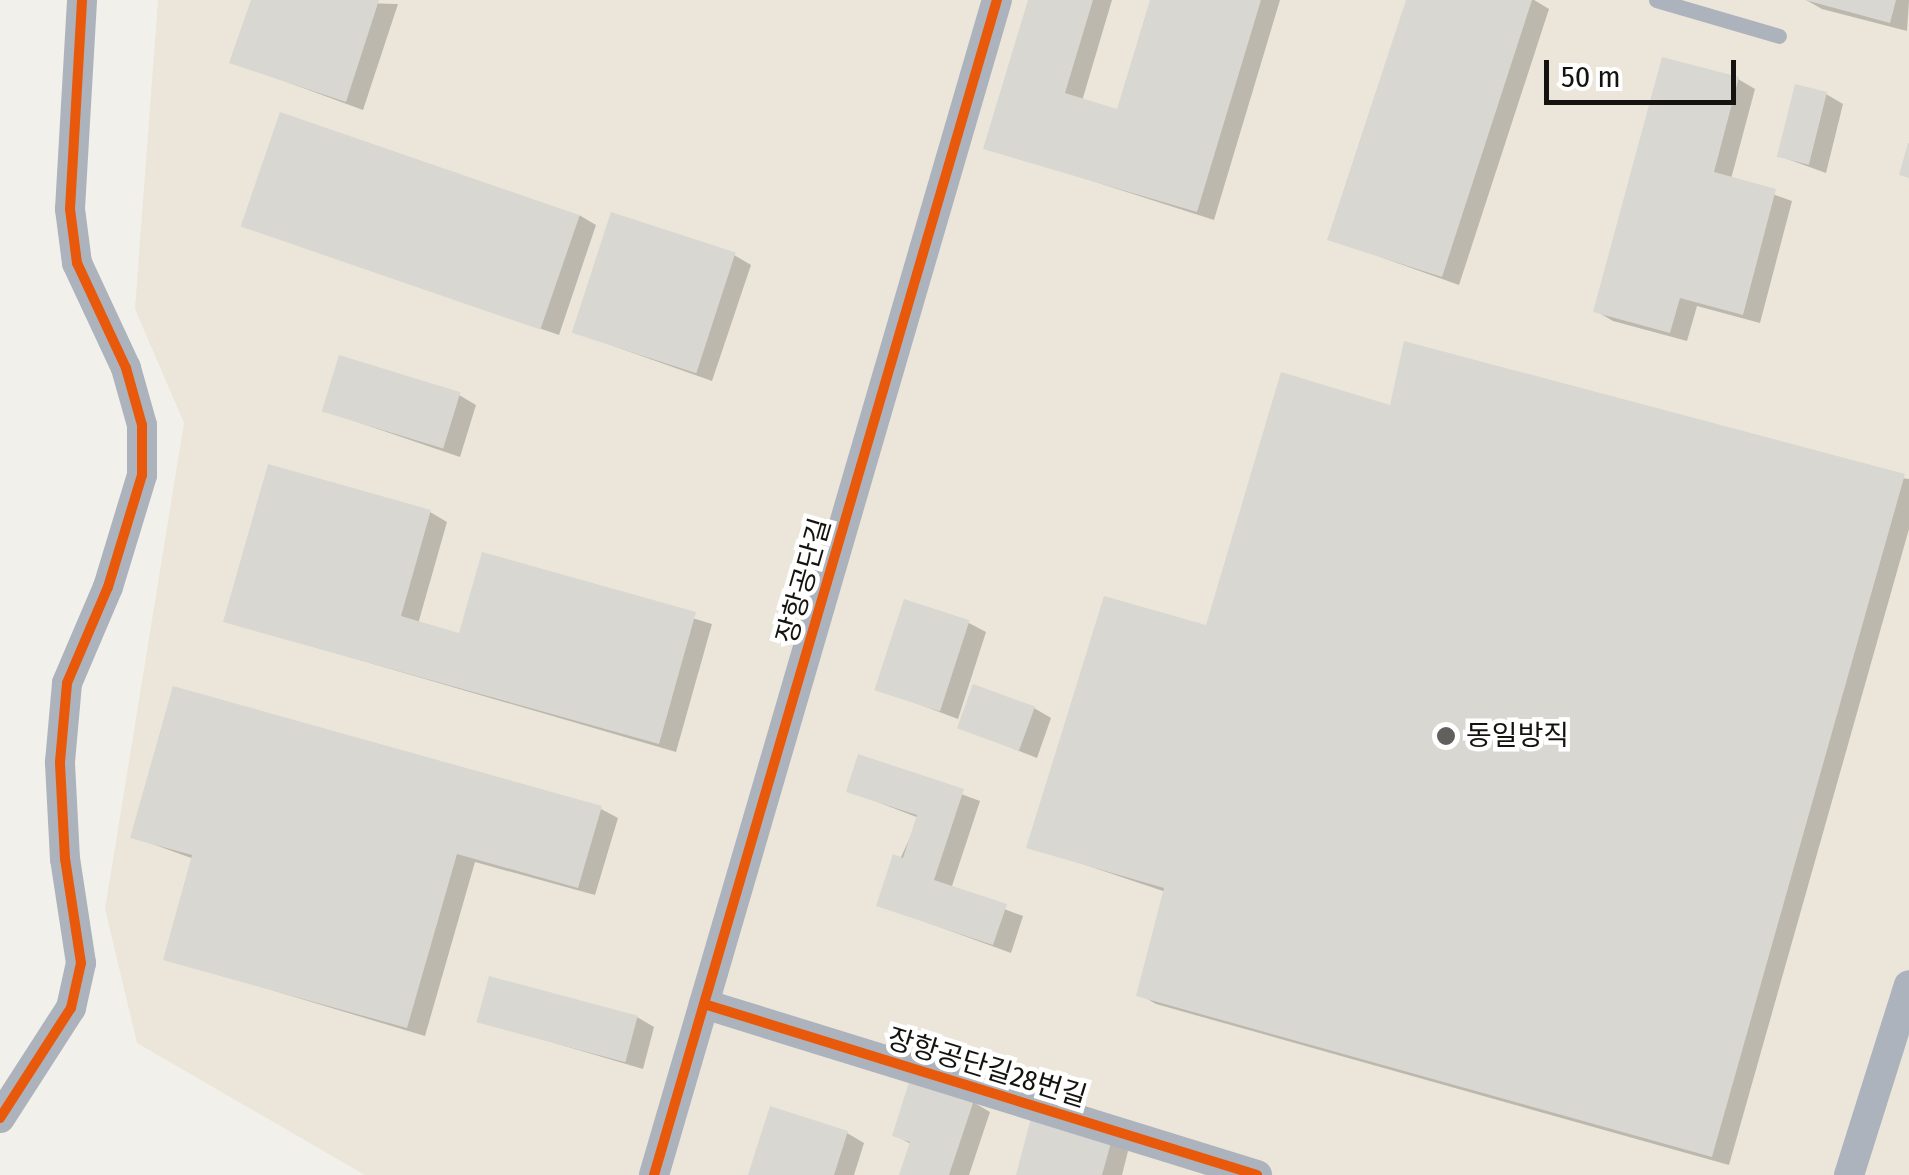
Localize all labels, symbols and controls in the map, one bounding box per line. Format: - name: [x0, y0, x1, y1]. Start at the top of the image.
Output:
- scale bar: [1549, 40, 1742, 102]
- text: 50 m: [1561, 59, 1621, 95]
- street label: 장항공단길: [770, 514, 838, 648]
- place label: 동일방직: [1466, 719, 1569, 753]
- marker: 동일방직: [1435, 725, 1457, 747]
- street label: 장항공단길28번길: [883, 1022, 1091, 1114]

